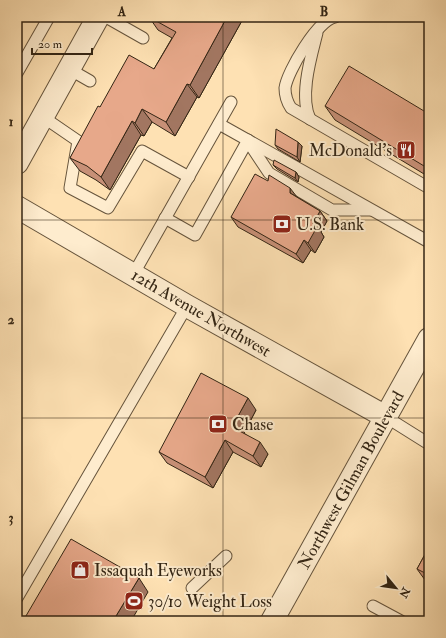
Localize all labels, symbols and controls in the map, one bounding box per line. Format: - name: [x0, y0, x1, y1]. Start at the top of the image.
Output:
- text: A: [117, 4, 127, 20]
- text: B: [320, 4, 328, 20]
- scale bar: [32, 30, 92, 56]
- text: 20 m: [38, 37, 63, 52]
- text: 1: [9, 114, 14, 130]
- restaurant icon: McDonald's: [395, 139, 417, 161]
- place label: McDonald's: [309, 140, 392, 161]
- bank icon: U.S. Bank: [271, 213, 293, 235]
- place label: U.S. Bank: [296, 214, 364, 235]
- street label: 12th Avenue Northwest: [127, 264, 275, 362]
- text: 2: [8, 312, 15, 328]
- street label: Northwest Gilman Boulevard: [293, 387, 409, 573]
- bank icon: Chase: [207, 413, 229, 435]
- place label: Chase: [232, 414, 273, 435]
- text: 3: [9, 510, 14, 526]
- shop icon: Issaquah Eyeworks: [69, 559, 91, 581]
- place label: Issaquah Eyeworks: [94, 560, 222, 582]
- north arrow: [376, 568, 416, 608]
- text: N: [396, 584, 413, 601]
- sports icon: 30/10 Weight Loss: [123, 590, 145, 612]
- place label: 30/10 Weight Loss: [148, 591, 272, 612]

